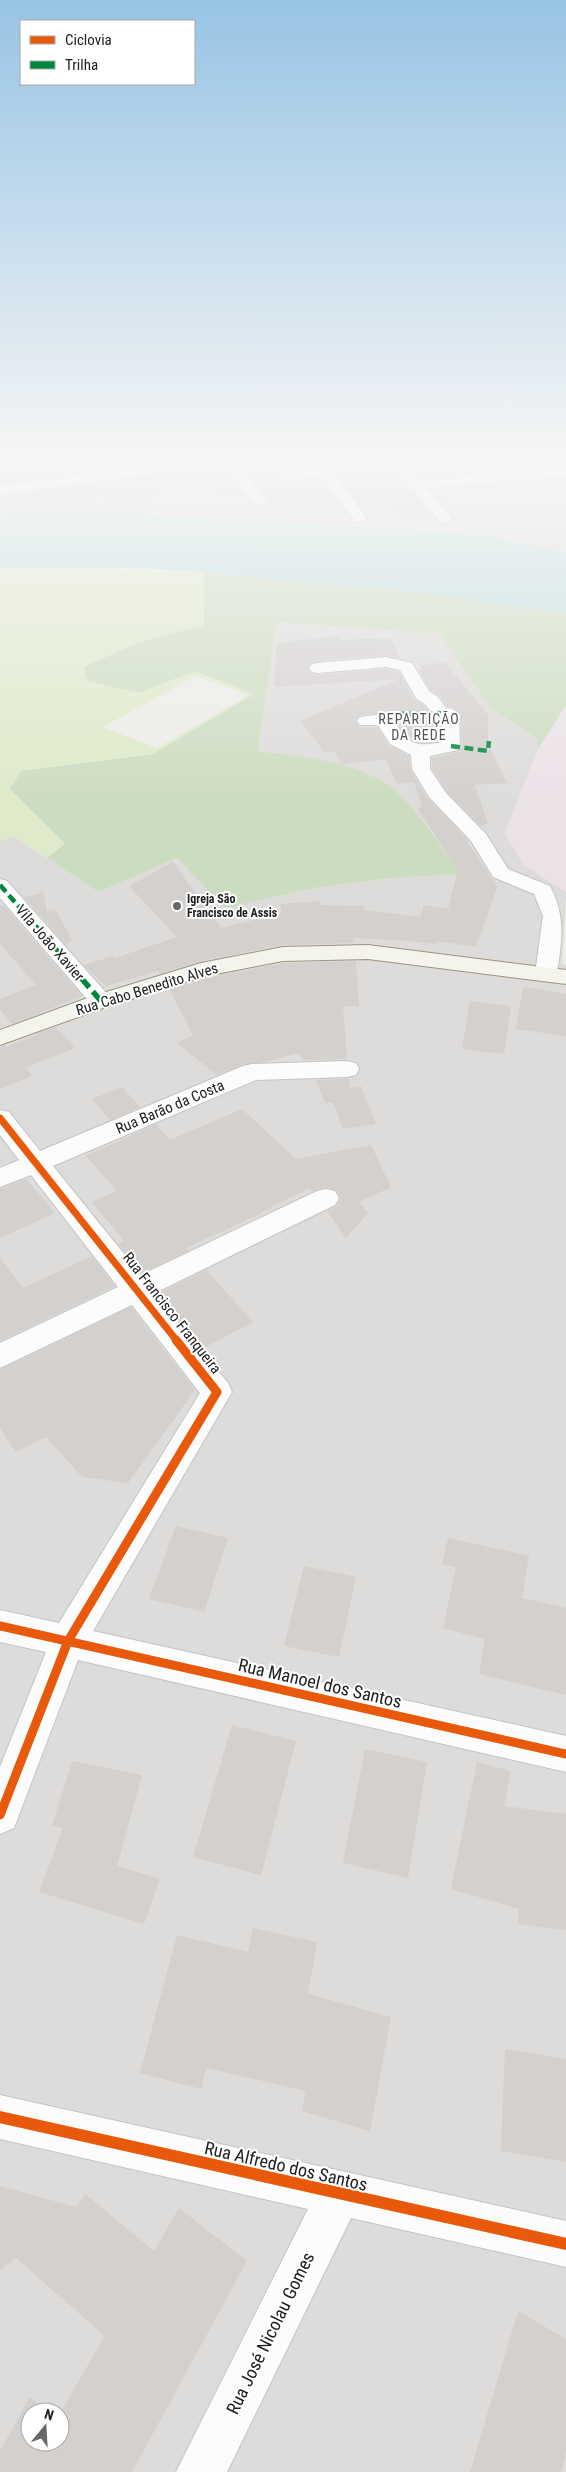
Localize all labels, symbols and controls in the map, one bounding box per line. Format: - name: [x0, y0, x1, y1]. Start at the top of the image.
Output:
- legend: [20, 20, 195, 85]
- text: Ciclovia: [65, 31, 112, 49]
- text: Trilha: [65, 56, 98, 74]
- district label: REPARTIÇÃO DA REDE: [378, 710, 460, 743]
- place label: Igreja São Francisco de Assis: [187, 892, 278, 920]
- marker: Igreja São Francisco de Assis: [171, 900, 183, 912]
- street label: Vila João Xavier: [12, 901, 88, 985]
- street label: Rua Cabo Benedito Alves: [74, 959, 220, 1019]
- street label: Rua Barão da Costa: [113, 1076, 227, 1138]
- street label: Rua Francisco Franqueira: [119, 1249, 225, 1377]
- street label: Rua Manoel dos Santos: [236, 1654, 404, 1712]
- street label: Rua Alfredo dos Santos: [203, 2137, 369, 2195]
- street label: Rua José Nicolau Gomes: [222, 2249, 318, 2417]
- north arrow: [20, 2402, 70, 2452]
- text: N: [42, 2406, 56, 2424]

